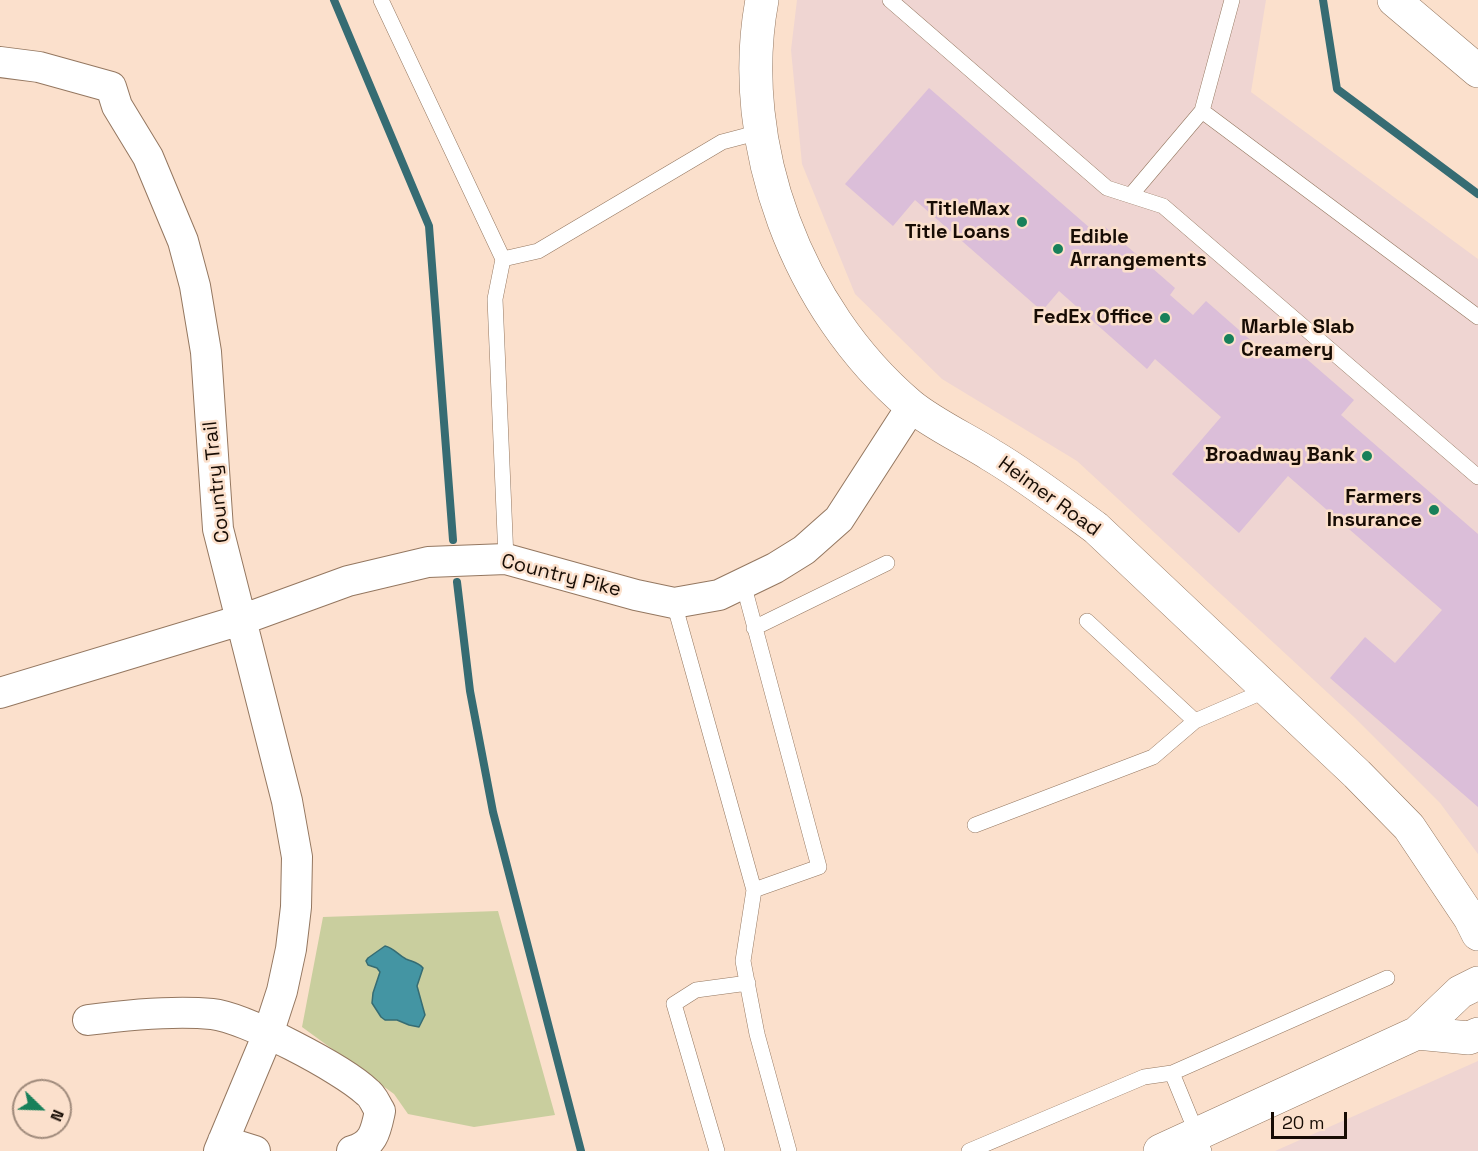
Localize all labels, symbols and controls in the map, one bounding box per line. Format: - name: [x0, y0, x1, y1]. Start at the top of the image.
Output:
- place label: TitleMax Title Loans: [905, 198, 1010, 245]
- marker: TitleMax Title Loans: [1015, 215, 1029, 229]
- place label: Edible Arrangements: [1070, 226, 1207, 273]
- marker: Edible Arrangements: [1051, 242, 1065, 256]
- place label: FedEx Office: [1033, 306, 1153, 330]
- marker: FedEx Office: [1158, 311, 1172, 325]
- place label: Marble Slab Creamery: [1241, 316, 1355, 363]
- marker: Marble Slab Creamery: [1222, 332, 1236, 346]
- street label: Country Trail: [199, 420, 235, 544]
- place label: Broadway Bank: [1205, 444, 1355, 468]
- marker: Broadway Bank: [1360, 449, 1374, 463]
- street label: Heimer Road: [993, 452, 1105, 542]
- place label: Farmers Insurance: [1327, 486, 1422, 533]
- marker: Farmers Insurance: [1427, 503, 1441, 517]
- street label: Country Pike: [499, 550, 623, 602]
- north arrow: [12, 1079, 72, 1139]
- scale bar: [1274, 1100, 1350, 1138]
- text: N: [45, 1106, 69, 1124]
- text: 20 m: [1282, 1111, 1325, 1134]

